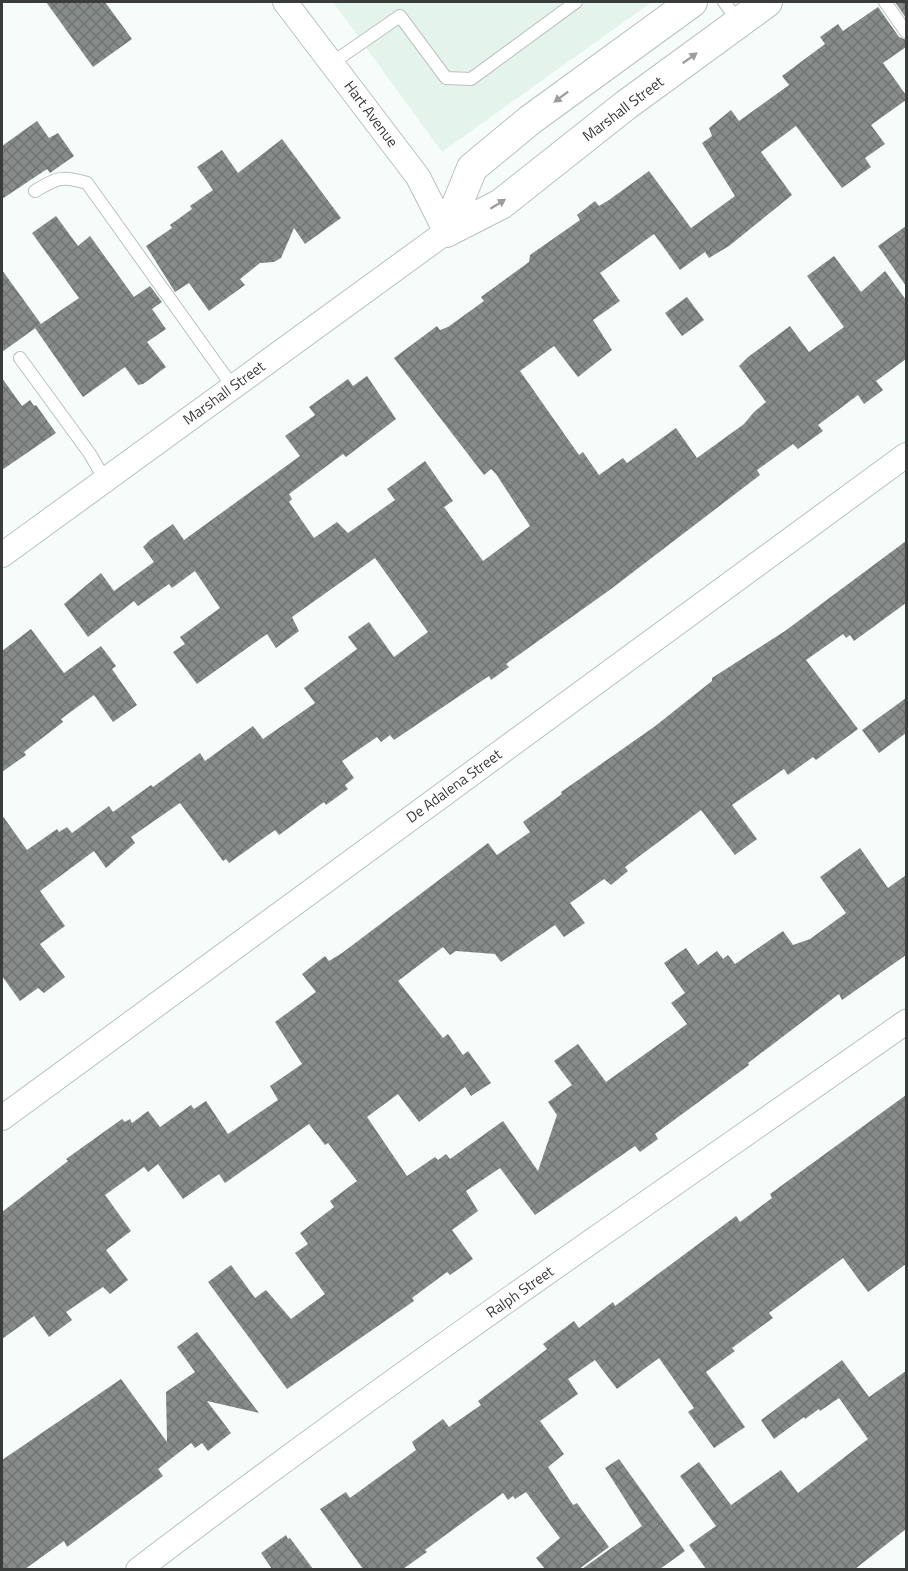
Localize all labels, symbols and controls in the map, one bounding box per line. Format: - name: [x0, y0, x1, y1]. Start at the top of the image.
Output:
- one-way arrow: [681, 52, 697, 64]
- street label: Marshall Street: [577, 70, 669, 147]
- street label: Hart Avenue: [339, 76, 404, 152]
- one-way arrow: [553, 91, 568, 103]
- one-way arrow: [490, 199, 506, 210]
- street label: Marshall Street: [178, 354, 270, 430]
- street label: De Adalena Street: [401, 743, 507, 828]
- street label: Ralph Street: [481, 1259, 559, 1323]

